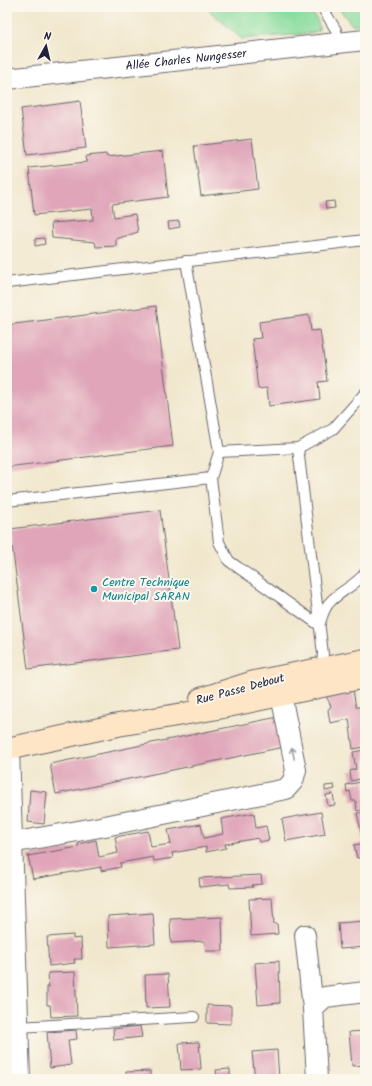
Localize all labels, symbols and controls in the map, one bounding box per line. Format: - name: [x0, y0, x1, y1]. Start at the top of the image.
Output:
- north arrow: [26, 26, 66, 66]
- text: N: [43, 28, 52, 46]
- street label: Allée Charles Nungesser: [125, 44, 248, 76]
- place label: Centre Technique Municipal SARAN: [102, 573, 190, 606]
- marker: Centre Technique Municipal SARAN: [89, 584, 99, 594]
- street label: Rue Passe Debout: [194, 668, 287, 710]
- one-way arrow: [288, 747, 296, 760]

